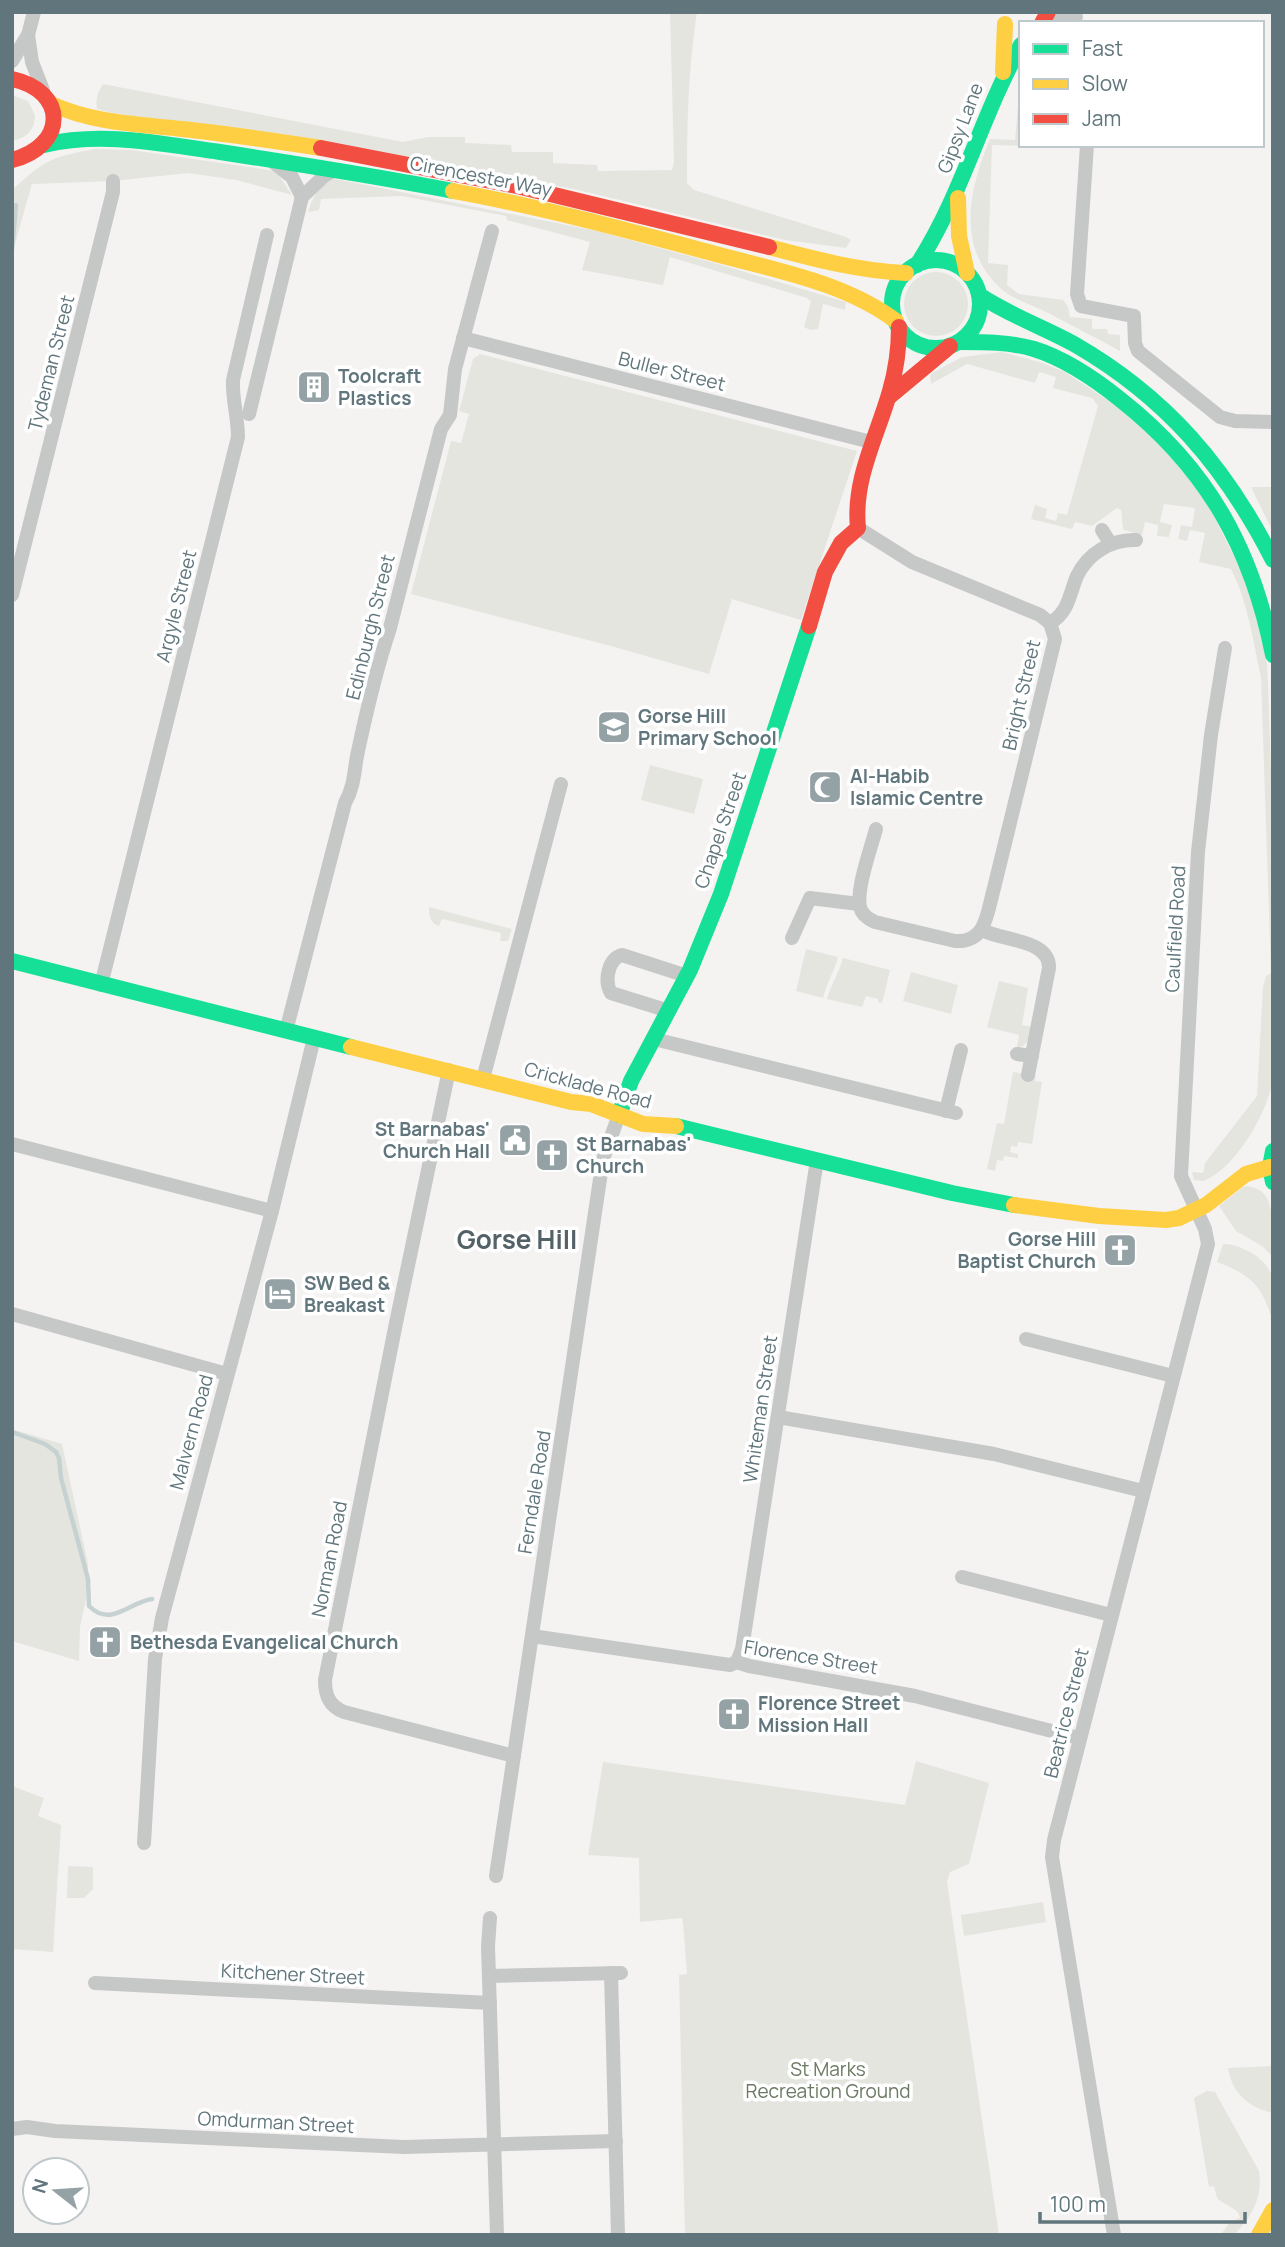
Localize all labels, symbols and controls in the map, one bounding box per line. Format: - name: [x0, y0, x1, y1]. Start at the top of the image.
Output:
- legend: [1019, 21, 1264, 147]
- text: Fast: [1082, 34, 1123, 62]
- text: Slow: [1082, 69, 1128, 97]
- street label: Gipsy Lane: [931, 79, 989, 177]
- text: Jam: [1082, 104, 1121, 132]
- street label: Cirencester Way: [408, 150, 554, 202]
- street label: Tydeman Street: [22, 292, 80, 434]
- street label: Buller Street: [616, 345, 728, 397]
- place label: Toolcraft Plastics: [338, 363, 421, 411]
- building icon: Toolcraft Plastics: [295, 368, 333, 406]
- street label: Argyle Street: [149, 547, 203, 665]
- street label: Edinburgh Street: [339, 552, 401, 702]
- street label: Bright Street: [996, 637, 1046, 753]
- place label: Gorse Hill Primary School: [638, 703, 777, 751]
- school or university icon: Gorse Hill Primary School: [595, 708, 633, 746]
- place label: Al-Habib Islamic Centre: [850, 763, 983, 811]
- street label: Chapel Street: [688, 768, 752, 892]
- mosque icon: Al-Habib Islamic Centre: [806, 768, 844, 806]
- street label: Caulfield Road: [1159, 865, 1191, 993]
- street label: Cricklade Road: [521, 1055, 655, 1115]
- place label: St Barnabas' Church Hall: [375, 1116, 490, 1164]
- public building icon: St Barnabas' Church Hall: [496, 1121, 534, 1159]
- place label: St Barnabas' Church: [576, 1131, 691, 1179]
- church icon: St Barnabas' Church: [533, 1136, 571, 1174]
- district label: Gorse Hill: [457, 1221, 577, 1257]
- place label: Gorse Hill Baptist Church: [957, 1226, 1096, 1274]
- church icon: Gorse Hill Baptist Church: [1101, 1231, 1139, 1269]
- place label: SW Bed & Breakast: [304, 1270, 390, 1318]
- hotel icon: SW Bed & Breakast: [261, 1275, 299, 1313]
- street label: Whiteman Street: [737, 1333, 783, 1485]
- street label: Malvern Road: [163, 1371, 219, 1493]
- street label: Ferndale Road: [511, 1428, 557, 1556]
- street label: Norman Road: [305, 1499, 353, 1619]
- church icon: Bethesda Evangelical Church: [86, 1623, 124, 1661]
- place label: Bethesda Evangelical Church: [130, 1629, 398, 1655]
- street label: Florence Street: [742, 1634, 880, 1680]
- street label: Beatrice Street: [1037, 1645, 1095, 1781]
- place label: Florence Street Mission Hall: [758, 1690, 900, 1738]
- church icon: Florence Street Mission Hall: [715, 1695, 753, 1733]
- street label: Kitchener Street: [220, 1957, 366, 1991]
- park label: St Marks Recreation Ground: [745, 2056, 911, 2104]
- street label: Omdurman Street: [197, 2105, 355, 2139]
- north arrow: [21, 2156, 91, 2226]
- text: N: [25, 2176, 54, 2196]
- scale bar: [1040, 2180, 1245, 2224]
- text: 100 m: [1050, 2190, 1106, 2218]

